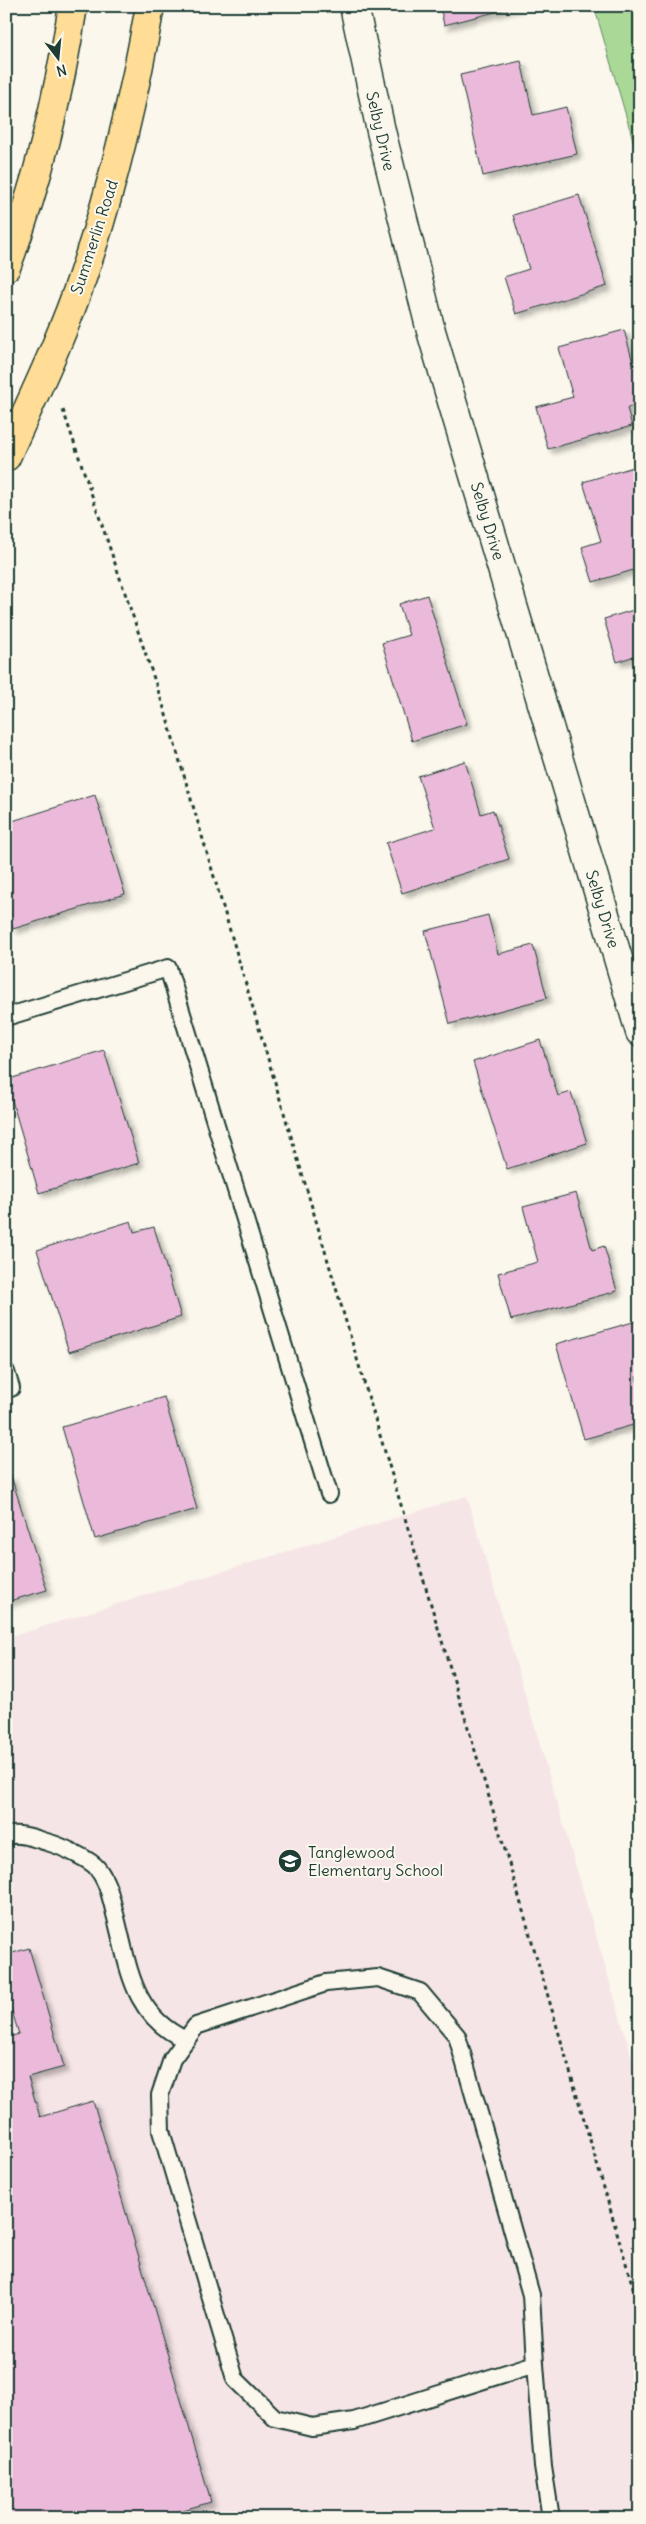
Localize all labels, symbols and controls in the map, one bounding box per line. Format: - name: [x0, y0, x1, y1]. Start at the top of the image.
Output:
- north arrow: [32, 32, 82, 82]
- text: N: [54, 61, 69, 80]
- street label: Selby Drive: [362, 89, 400, 173]
- street label: Summerlin Road: [66, 177, 122, 297]
- street label: Selby Drive: [467, 479, 509, 563]
- street label: Selby Drive: [582, 867, 624, 951]
- place label: Tanglewood Elementary School: [308, 1842, 443, 1880]
- school or university icon: Tanglewood Elementary School: [277, 1848, 303, 1874]

